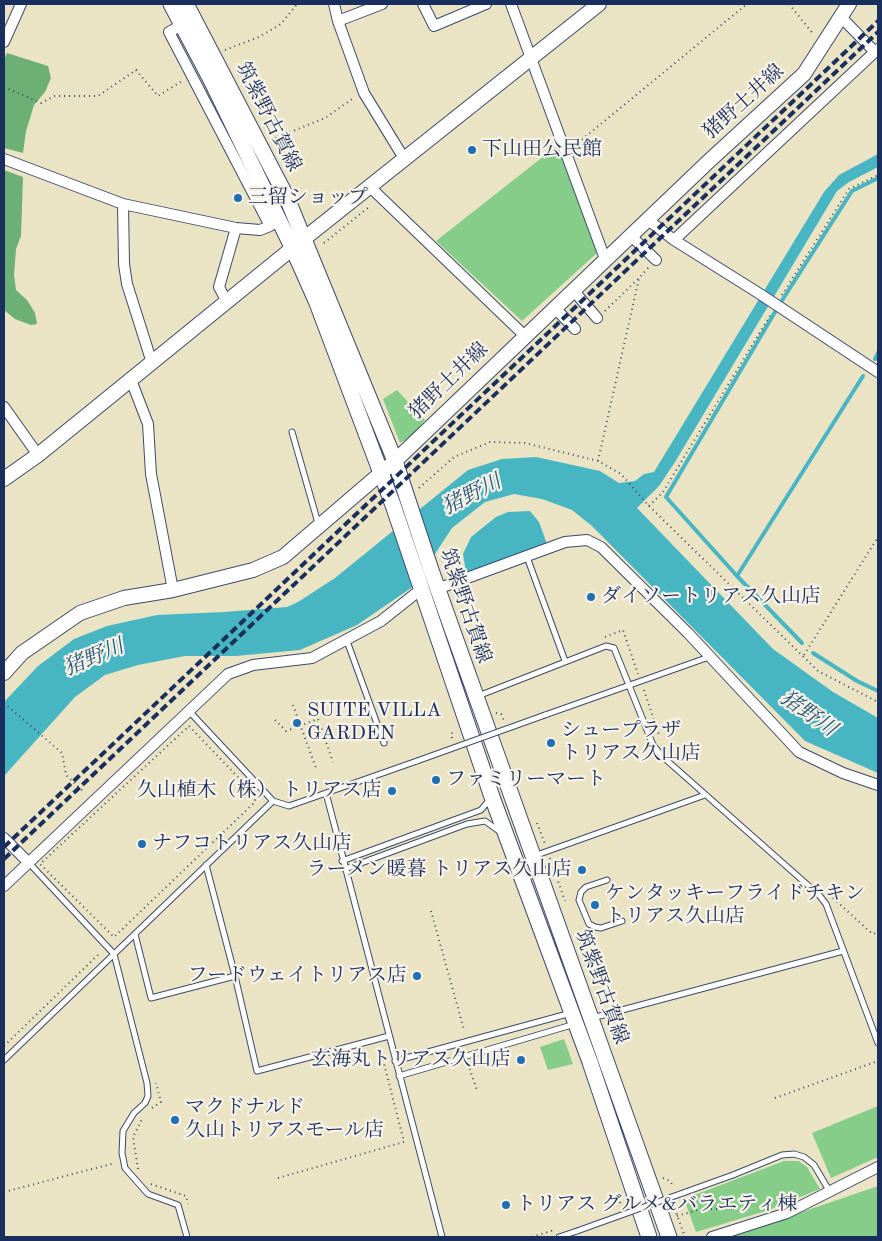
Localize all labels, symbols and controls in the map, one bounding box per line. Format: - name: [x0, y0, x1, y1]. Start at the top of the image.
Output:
- street label: 筑紫野古賀線: [230, 58, 306, 176]
- street label: 猪野土井線: [699, 60, 789, 144]
- place label: 下山田公民館: [482, 138, 602, 162]
- marker: 下山田公民館: [466, 144, 478, 156]
- place label: 三留ショップ: [248, 186, 368, 210]
- marker: 三留ショップ: [232, 192, 244, 204]
- street label: 猪野土井線: [405, 338, 493, 424]
- water label: 猪野川: [438, 469, 506, 521]
- street label: 筑紫野古賀線: [434, 545, 496, 667]
- place label: ダイソートリアス久山店: [601, 585, 821, 609]
- marker: ダイソートリアス久山店: [585, 591, 597, 603]
- water label: 猪野川: [60, 634, 128, 682]
- water label: 猪野川: [775, 686, 841, 742]
- place label: SUITE VILLA GARDEN: [307, 699, 441, 746]
- marker: SUITE VILLA GARDEN: [291, 717, 303, 729]
- place label: シュープラザ トリアス久山店: [561, 719, 701, 766]
- marker: シュープラザ トリアス久山店: [545, 737, 557, 749]
- place label: ファミリーマート: [446, 768, 606, 792]
- marker: ファミリーマート: [430, 774, 442, 786]
- place label: 久山植木（株） トリアス店: [136, 779, 382, 803]
- marker: 久山植木（株） トリアス店: [386, 785, 398, 797]
- place label: ナフコトリアス久山店: [152, 832, 352, 856]
- marker: ナフコトリアス久山店: [136, 838, 148, 850]
- place label: ラーメン暖暮 トリアス久山店: [306, 858, 572, 882]
- marker: ラーメン暖暮 トリアス久山店: [576, 864, 588, 876]
- place label: ケンタッキーフライドチキン トリアス久山店: [605, 882, 865, 929]
- marker: ケンタッキーフライドチキン トリアス久山店: [589, 899, 601, 911]
- street label: 筑紫野古賀線: [569, 927, 633, 1047]
- place label: フードウェイトリアス店: [188, 964, 407, 988]
- marker: フードウェイトリアス店: [411, 970, 423, 982]
- place label: 玄海丸トリアス久山店: [311, 1048, 511, 1072]
- marker: 玄海丸トリアス久山店: [515, 1054, 527, 1066]
- place label: マクドナルド 久山トリアスモール店: [185, 1096, 384, 1143]
- marker: マクドナルド 久山トリアスモール店: [169, 1114, 181, 1126]
- place label: トリアス グルメ&バラエティ棟: [516, 1193, 797, 1217]
- marker: トリアス グルメ&バラエティ棟: [500, 1199, 512, 1211]

